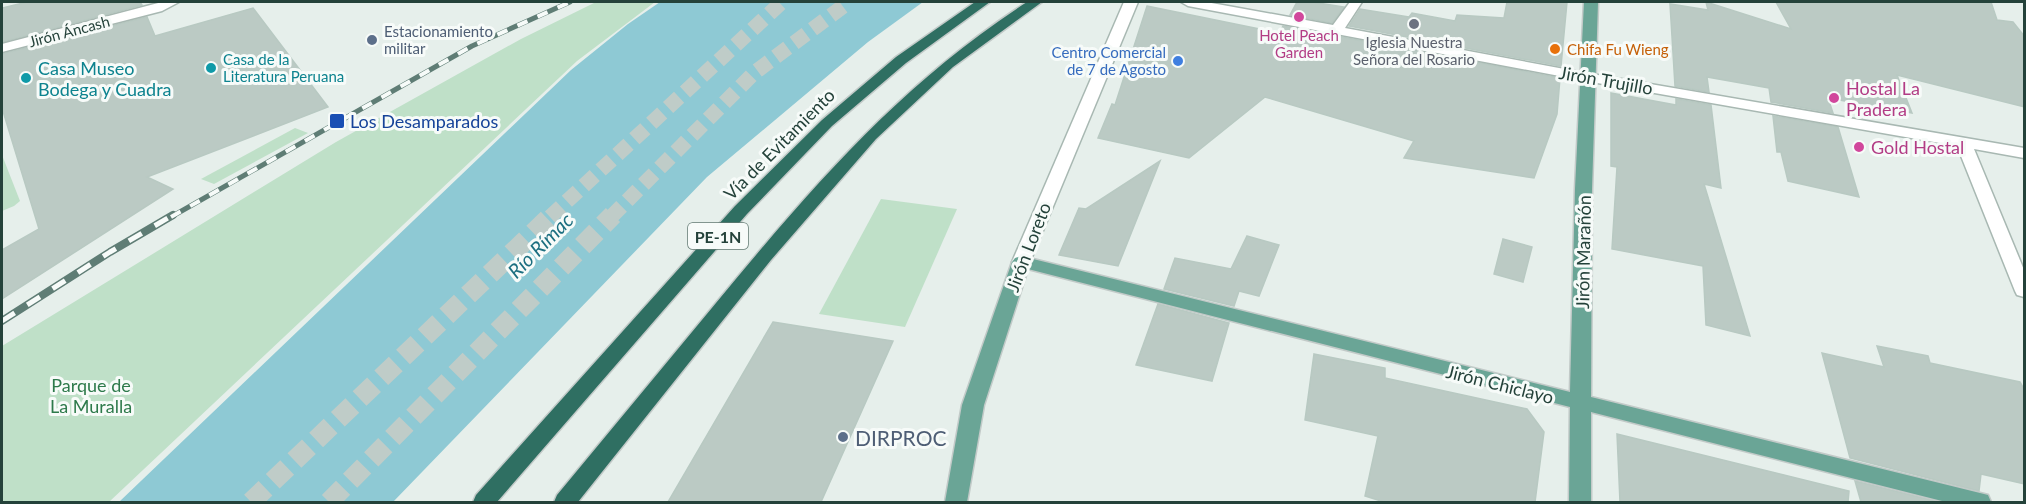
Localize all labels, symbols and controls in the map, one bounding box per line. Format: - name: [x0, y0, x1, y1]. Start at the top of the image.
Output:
- marker: Hotel Peach Garden: [1292, 10, 1306, 24]
- street label: Jirón Áncash: [27, 12, 111, 50]
- marker: Iglesia Nuestra Señora del Rosario: [1407, 17, 1421, 31]
- place label: Estacionamiento militar: [384, 22, 493, 57]
- place label: Hotel Peach Garden: [1259, 26, 1339, 61]
- marker: Estacionamiento militar: [365, 33, 379, 47]
- place label: Iglesia Nuestra Señora del Rosario: [1353, 33, 1475, 68]
- place label: Chifa Fu Wieng: [1567, 40, 1669, 58]
- marker: Chifa Fu Wieng: [1548, 42, 1562, 56]
- place label: Centro Comercial de 7 de Agosto: [1052, 43, 1166, 78]
- place label: Casa de la Literatura Peruana: [223, 50, 344, 85]
- marker: Centro Comercial de 7 de Agosto: [1171, 54, 1185, 68]
- place label: Casa Museo Bodega y Cuadra: [38, 57, 172, 100]
- marker: Casa de la Literatura Peruana: [204, 61, 218, 75]
- street label: Jirón Trujillo: [1557, 61, 1655, 99]
- marker: Casa Museo Bodega y Cuadra: [19, 71, 33, 85]
- place label: Hostal La Pradera: [1846, 77, 1920, 120]
- street label: Vía de Evitamiento: [719, 84, 839, 204]
- marker: Hostal La Pradera: [1827, 91, 1841, 105]
- place label: Los Desamparados: [350, 110, 498, 132]
- marker: Los Desamparados: [328, 112, 346, 130]
- place label: Gold Hostal: [1871, 136, 1964, 158]
- marker: Gold Hostal: [1852, 140, 1866, 154]
- street label: Jirón Marañón: [1571, 195, 1595, 309]
- street label: Jirón Loreto: [1001, 199, 1055, 295]
- water label: Río Rímac: [502, 207, 578, 283]
- road number: PE-1N: [688, 223, 748, 249]
- street label: Jirón Chiclayo: [1444, 360, 1556, 408]
- park label: Parque de La Muralla: [50, 374, 132, 417]
- place label: DIRPROC: [855, 425, 946, 450]
- marker: DIRPROC: [836, 430, 850, 444]

